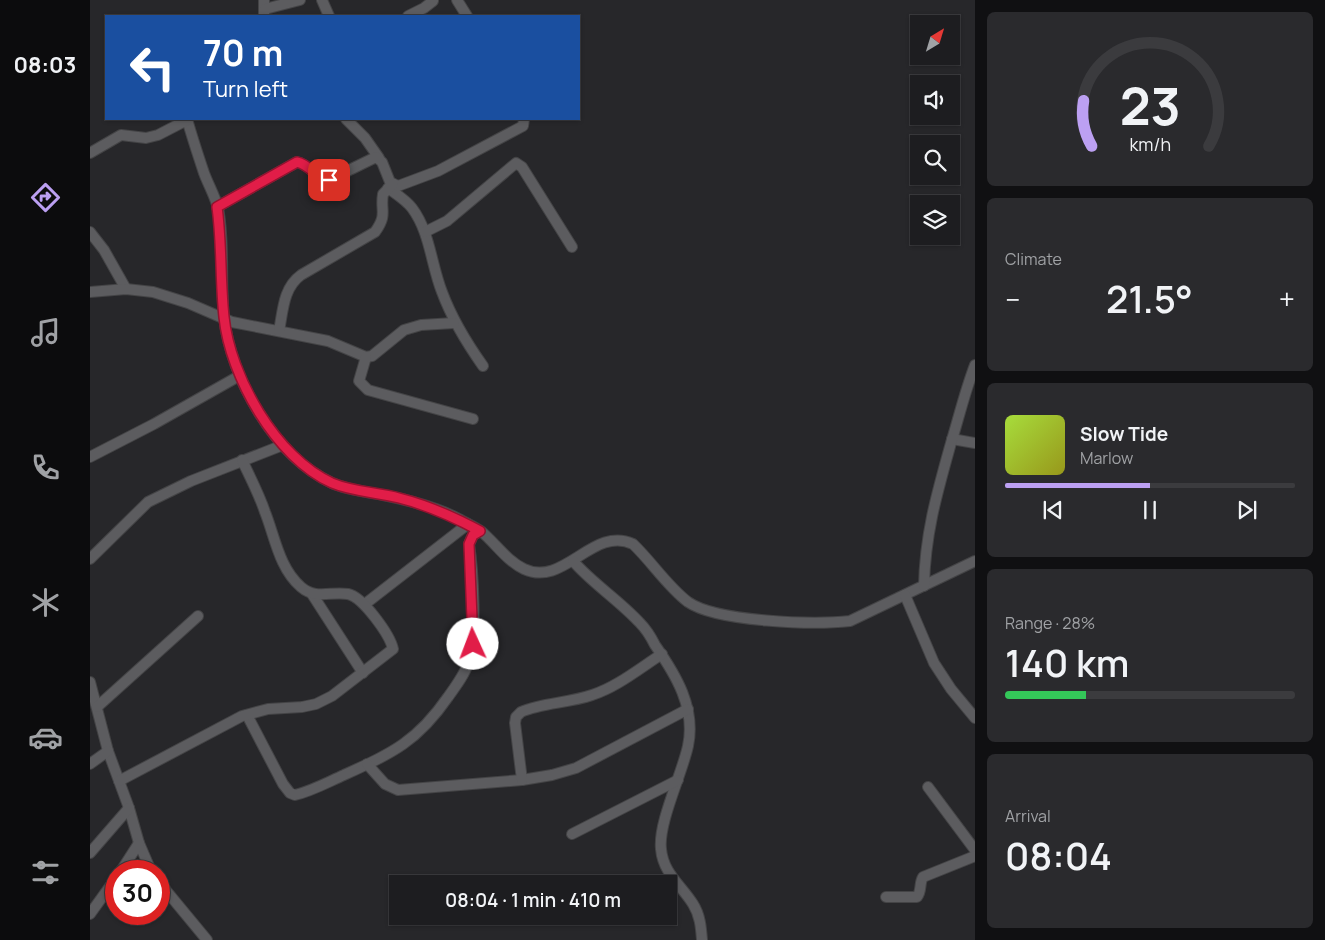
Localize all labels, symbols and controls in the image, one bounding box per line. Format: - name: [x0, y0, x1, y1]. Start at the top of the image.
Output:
- north arrow: [910, 15, 960, 65]
- map controls: [910, 15, 960, 245]
- text: 70 m: [203, 29, 283, 77]
- icon: left: [120, 35, 185, 100]
- text: 08:03: [14, 50, 76, 80]
- text: 23: [1119, 70, 1181, 141]
- text: Turn left: [203, 74, 288, 104]
- button: sound: [910, 75, 960, 125]
- text: km/h: [1129, 132, 1171, 156]
- button: search: [910, 135, 960, 185]
- pin: [308, 159, 350, 201]
- icon: arrive: [315, 166, 343, 194]
- icon: directions: [28, 180, 63, 215]
- button: layers: [910, 195, 960, 245]
- text: Climate: [1005, 248, 1062, 270]
- text: 21.5°: [1106, 272, 1193, 324]
- text: −: [1005, 280, 1020, 318]
- text: +: [1279, 280, 1295, 318]
- icon: music: [28, 315, 63, 350]
- text: Slow Tide: [1080, 421, 1168, 447]
- text: Marlow: [1080, 447, 1133, 469]
- icon: phone: [28, 450, 63, 485]
- icon: previous: [1039, 496, 1067, 524]
- icon: pause: [1136, 496, 1164, 524]
- icon: next: [1233, 496, 1261, 524]
- icon: climate: [28, 585, 63, 620]
- text: Range · 28%: [1005, 612, 1095, 634]
- position arrow: [446, 617, 498, 669]
- text: 140 km: [1005, 636, 1129, 688]
- icon: car: [28, 720, 63, 755]
- text: Arrival: [1005, 805, 1051, 827]
- text: 08:04: [1005, 829, 1112, 881]
- icon: filters: [28, 855, 63, 890]
- speed limit sign: 30: [105, 860, 170, 925]
- text: 08:04 · 1 min · 410 m: [445, 887, 621, 913]

